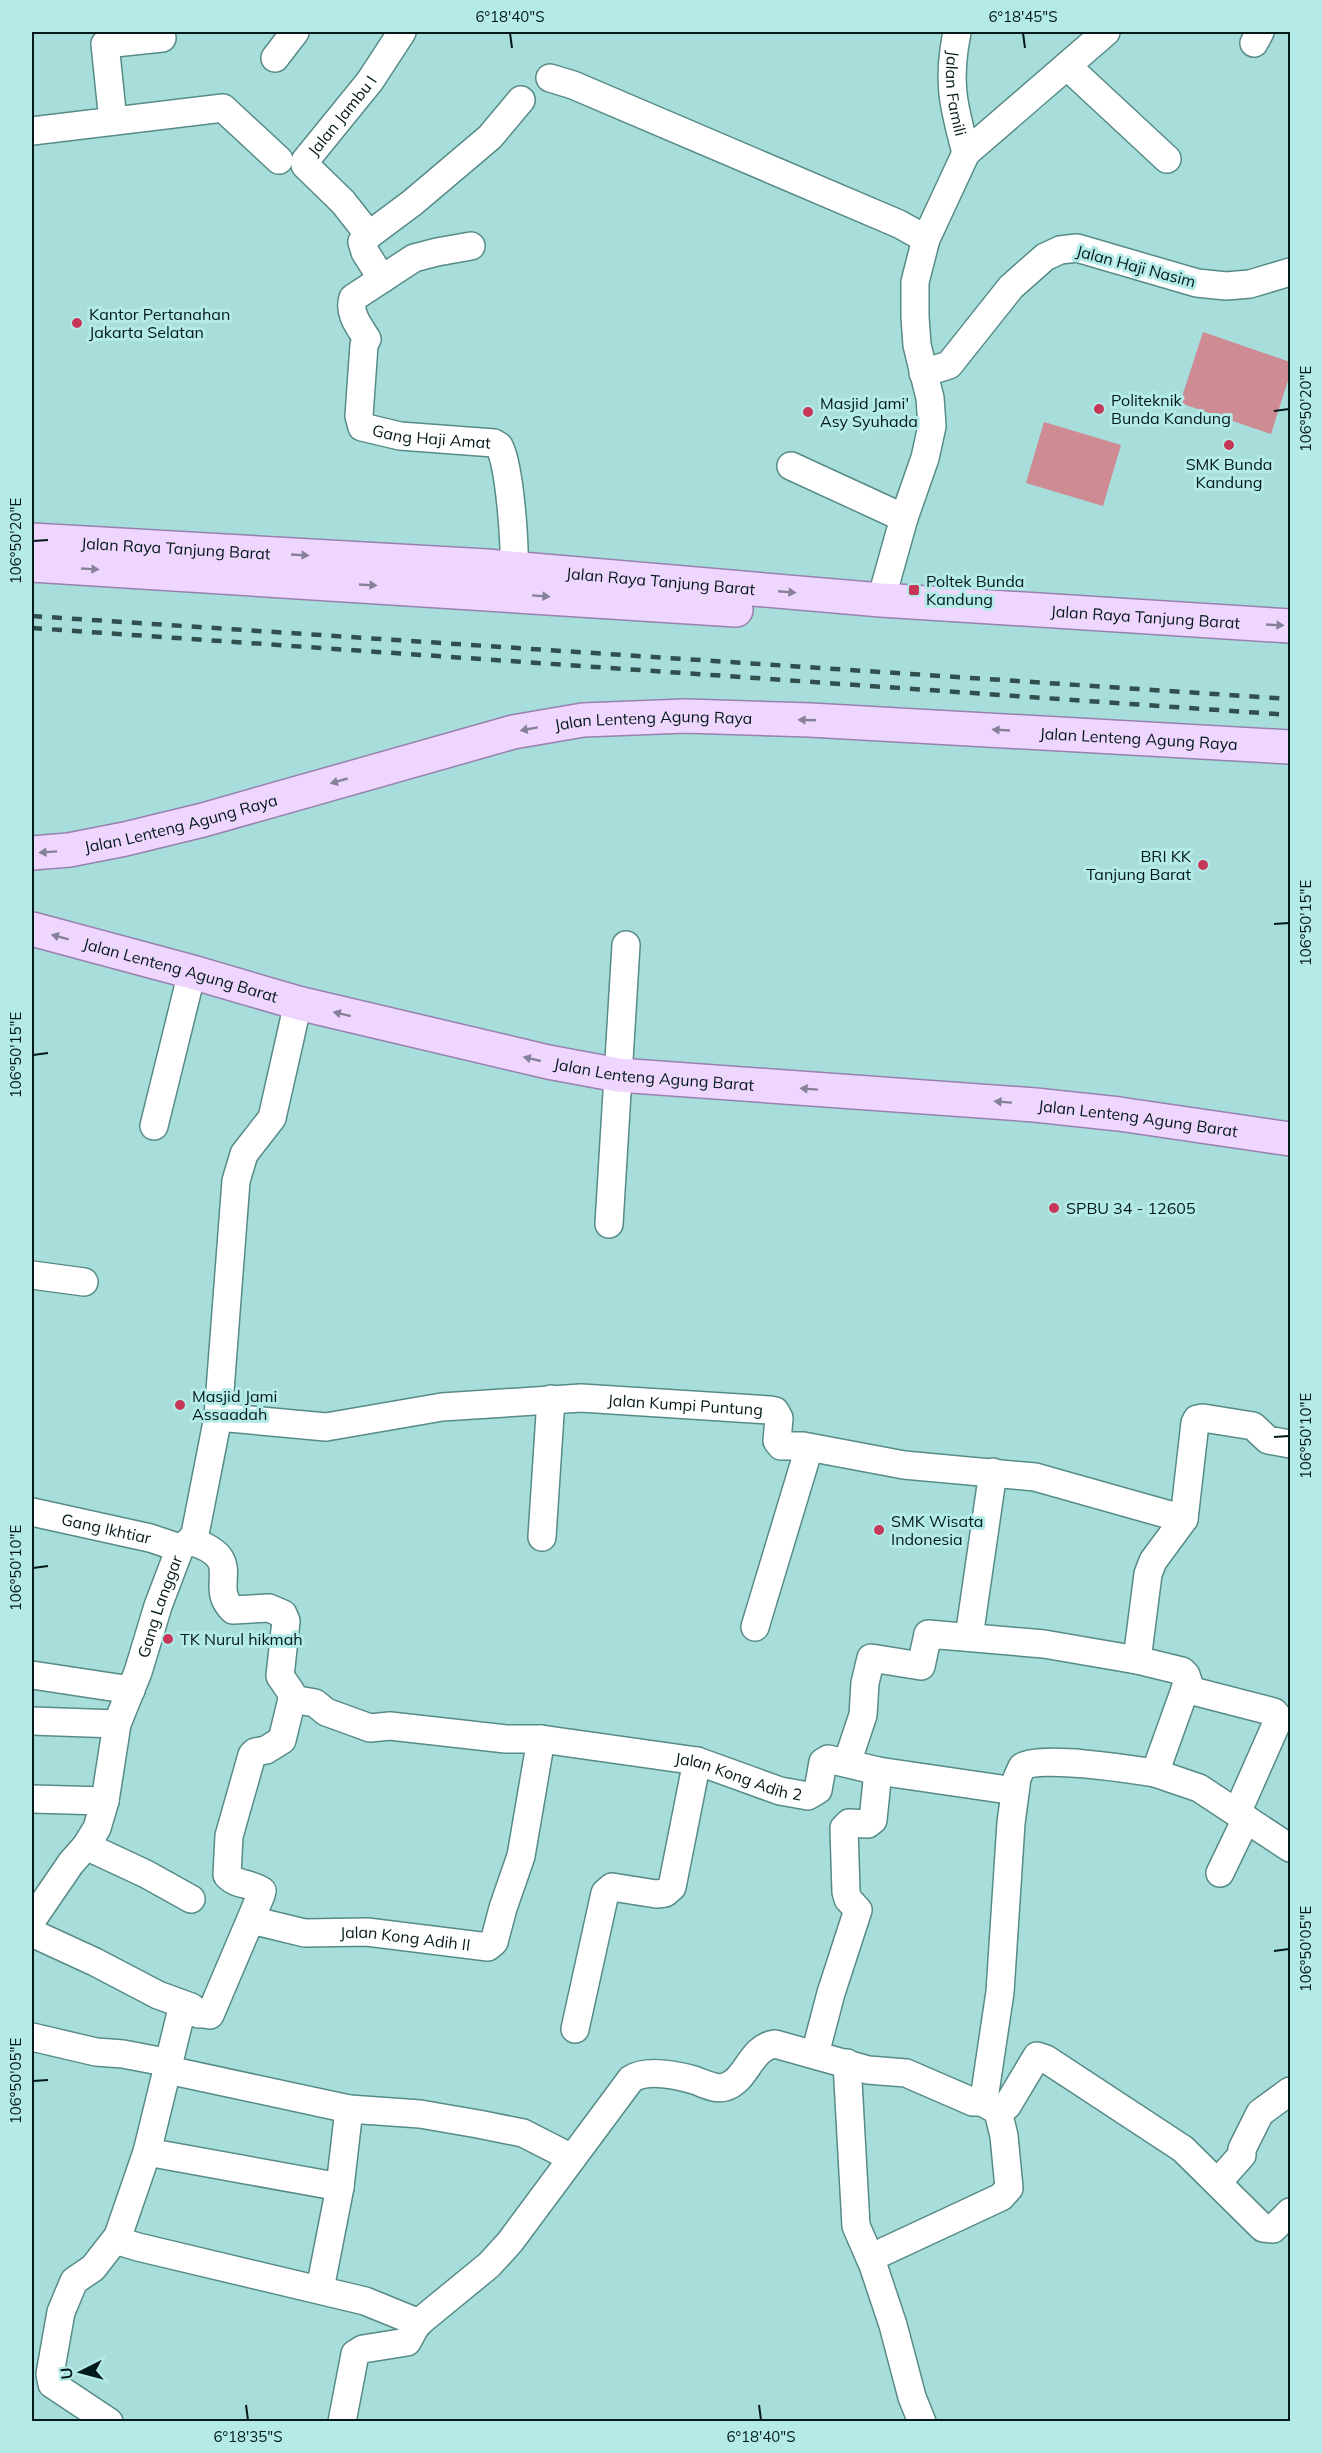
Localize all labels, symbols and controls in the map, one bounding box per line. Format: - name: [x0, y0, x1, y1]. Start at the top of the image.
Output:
- text: 6°18'40"S: [475, 7, 545, 26]
- text: 6°18'45"S: [988, 7, 1058, 26]
- street label: Jalan Famili: [942, 50, 971, 138]
- street label: Jalan Jambu I: [303, 72, 381, 160]
- street label: Jalan Haji Nasim: [1074, 240, 1198, 292]
- place label: Kantor Pertanahan Jakarta Selatan: [89, 304, 230, 342]
- marker: Kantor Pertanahan Jakarta Selatan: [70, 316, 84, 330]
- text: 106°50'20"E: [1296, 366, 1315, 452]
- place label: Politeknik Bunda Kandung: [1111, 390, 1231, 428]
- place label: Masjid Jami' Asy Syuhada: [820, 393, 918, 431]
- marker: Politeknik Bunda Kandung: [1092, 402, 1106, 416]
- marker: Masjid Jami' Asy Syuhada: [801, 405, 815, 419]
- street label: Gang Haji Amat: [370, 420, 492, 453]
- marker: SMK Bunda Kandung: [1222, 438, 1236, 452]
- place label: SMK Bunda Kandung: [1186, 454, 1272, 492]
- text: 106°50'20"E: [6, 498, 25, 584]
- street label: Jalan Raya Tanjung Barat: [80, 533, 271, 564]
- one-way arrow: [290, 550, 309, 560]
- street label: Jalan Raya Tanjung Barat: [565, 563, 756, 599]
- one-way arrow: [80, 564, 99, 573]
- place label: Poltek Bunda Kandung: [926, 571, 1024, 609]
- one-way arrow: [359, 581, 378, 590]
- marker: Poltek Bunda Kandung: [907, 583, 921, 597]
- one-way arrow: [778, 587, 797, 597]
- one-way arrow: [531, 592, 550, 601]
- street label: Jalan Raya Tanjung Barat: [1050, 601, 1241, 633]
- one-way arrow: [1265, 620, 1284, 629]
- street label: Jalan Lenteng Agung Raya: [553, 706, 753, 735]
- one-way arrow: [797, 715, 816, 724]
- street label: Jalan Lenteng Agung Raya: [1039, 723, 1238, 754]
- one-way arrow: [519, 725, 538, 734]
- one-way arrow: [992, 725, 1011, 735]
- one-way arrow: [330, 777, 348, 786]
- street label: Jalan Lenteng Agung Raya: [82, 789, 280, 857]
- place label: BRI KK Tanjung Barat: [1086, 846, 1192, 884]
- one-way arrow: [39, 847, 58, 856]
- marker: BRI KK Tanjung Barat: [1196, 858, 1210, 872]
- text: 106°50'15"E: [1296, 880, 1315, 966]
- one-way arrow: [51, 931, 69, 941]
- street label: Jalan Lenteng Agung Barat: [81, 933, 281, 1007]
- one-way arrow: [333, 1008, 351, 1018]
- text: 106°50'15"E: [6, 1012, 25, 1098]
- one-way arrow: [523, 1053, 541, 1063]
- street label: Jalan Lenteng Agung Barat: [552, 1053, 755, 1095]
- one-way arrow: [799, 1084, 818, 1093]
- street label: Jalan Lenteng Agung Barat: [1037, 1095, 1240, 1141]
- one-way arrow: [994, 1098, 1013, 1107]
- place label: SPBU 34 - 12605: [1066, 1198, 1196, 1218]
- marker: SPBU 34 - 12605: [1047, 1201, 1061, 1215]
- place label: Masjid Jami Assaadah: [192, 1386, 277, 1424]
- street label: Jalan Kumpi Puntung: [607, 1390, 764, 1420]
- text: 106°50'10"E: [1296, 1393, 1315, 1479]
- marker: Masjid Jami Assaadah: [173, 1398, 187, 1412]
- street label: Gang Ikhtiar: [60, 1509, 153, 1548]
- place label: SMK Wisata Indonesia: [891, 1511, 983, 1549]
- marker: SMK Wisata Indonesia: [872, 1523, 886, 1537]
- text: 106°50'10"E: [6, 1525, 25, 1611]
- street label: Gang Langgar: [133, 1552, 186, 1660]
- place label: TK Nurul hikmah: [180, 1629, 303, 1649]
- marker: TK Nurul hikmah: [161, 1632, 175, 1646]
- street label: Jalan Kong Adih 2: [674, 1748, 804, 1805]
- text: 106°50'05"E: [1296, 1906, 1315, 1992]
- street label: Jalan Kong Adih II: [340, 1922, 471, 1955]
- text: 106°50'05"E: [6, 2038, 25, 2124]
- north arrow: [51, 2342, 111, 2402]
- text: U: [56, 2367, 77, 2381]
- text: 6°18'35"S: [213, 2427, 283, 2446]
- text: 6°18'40"S: [726, 2427, 796, 2446]

